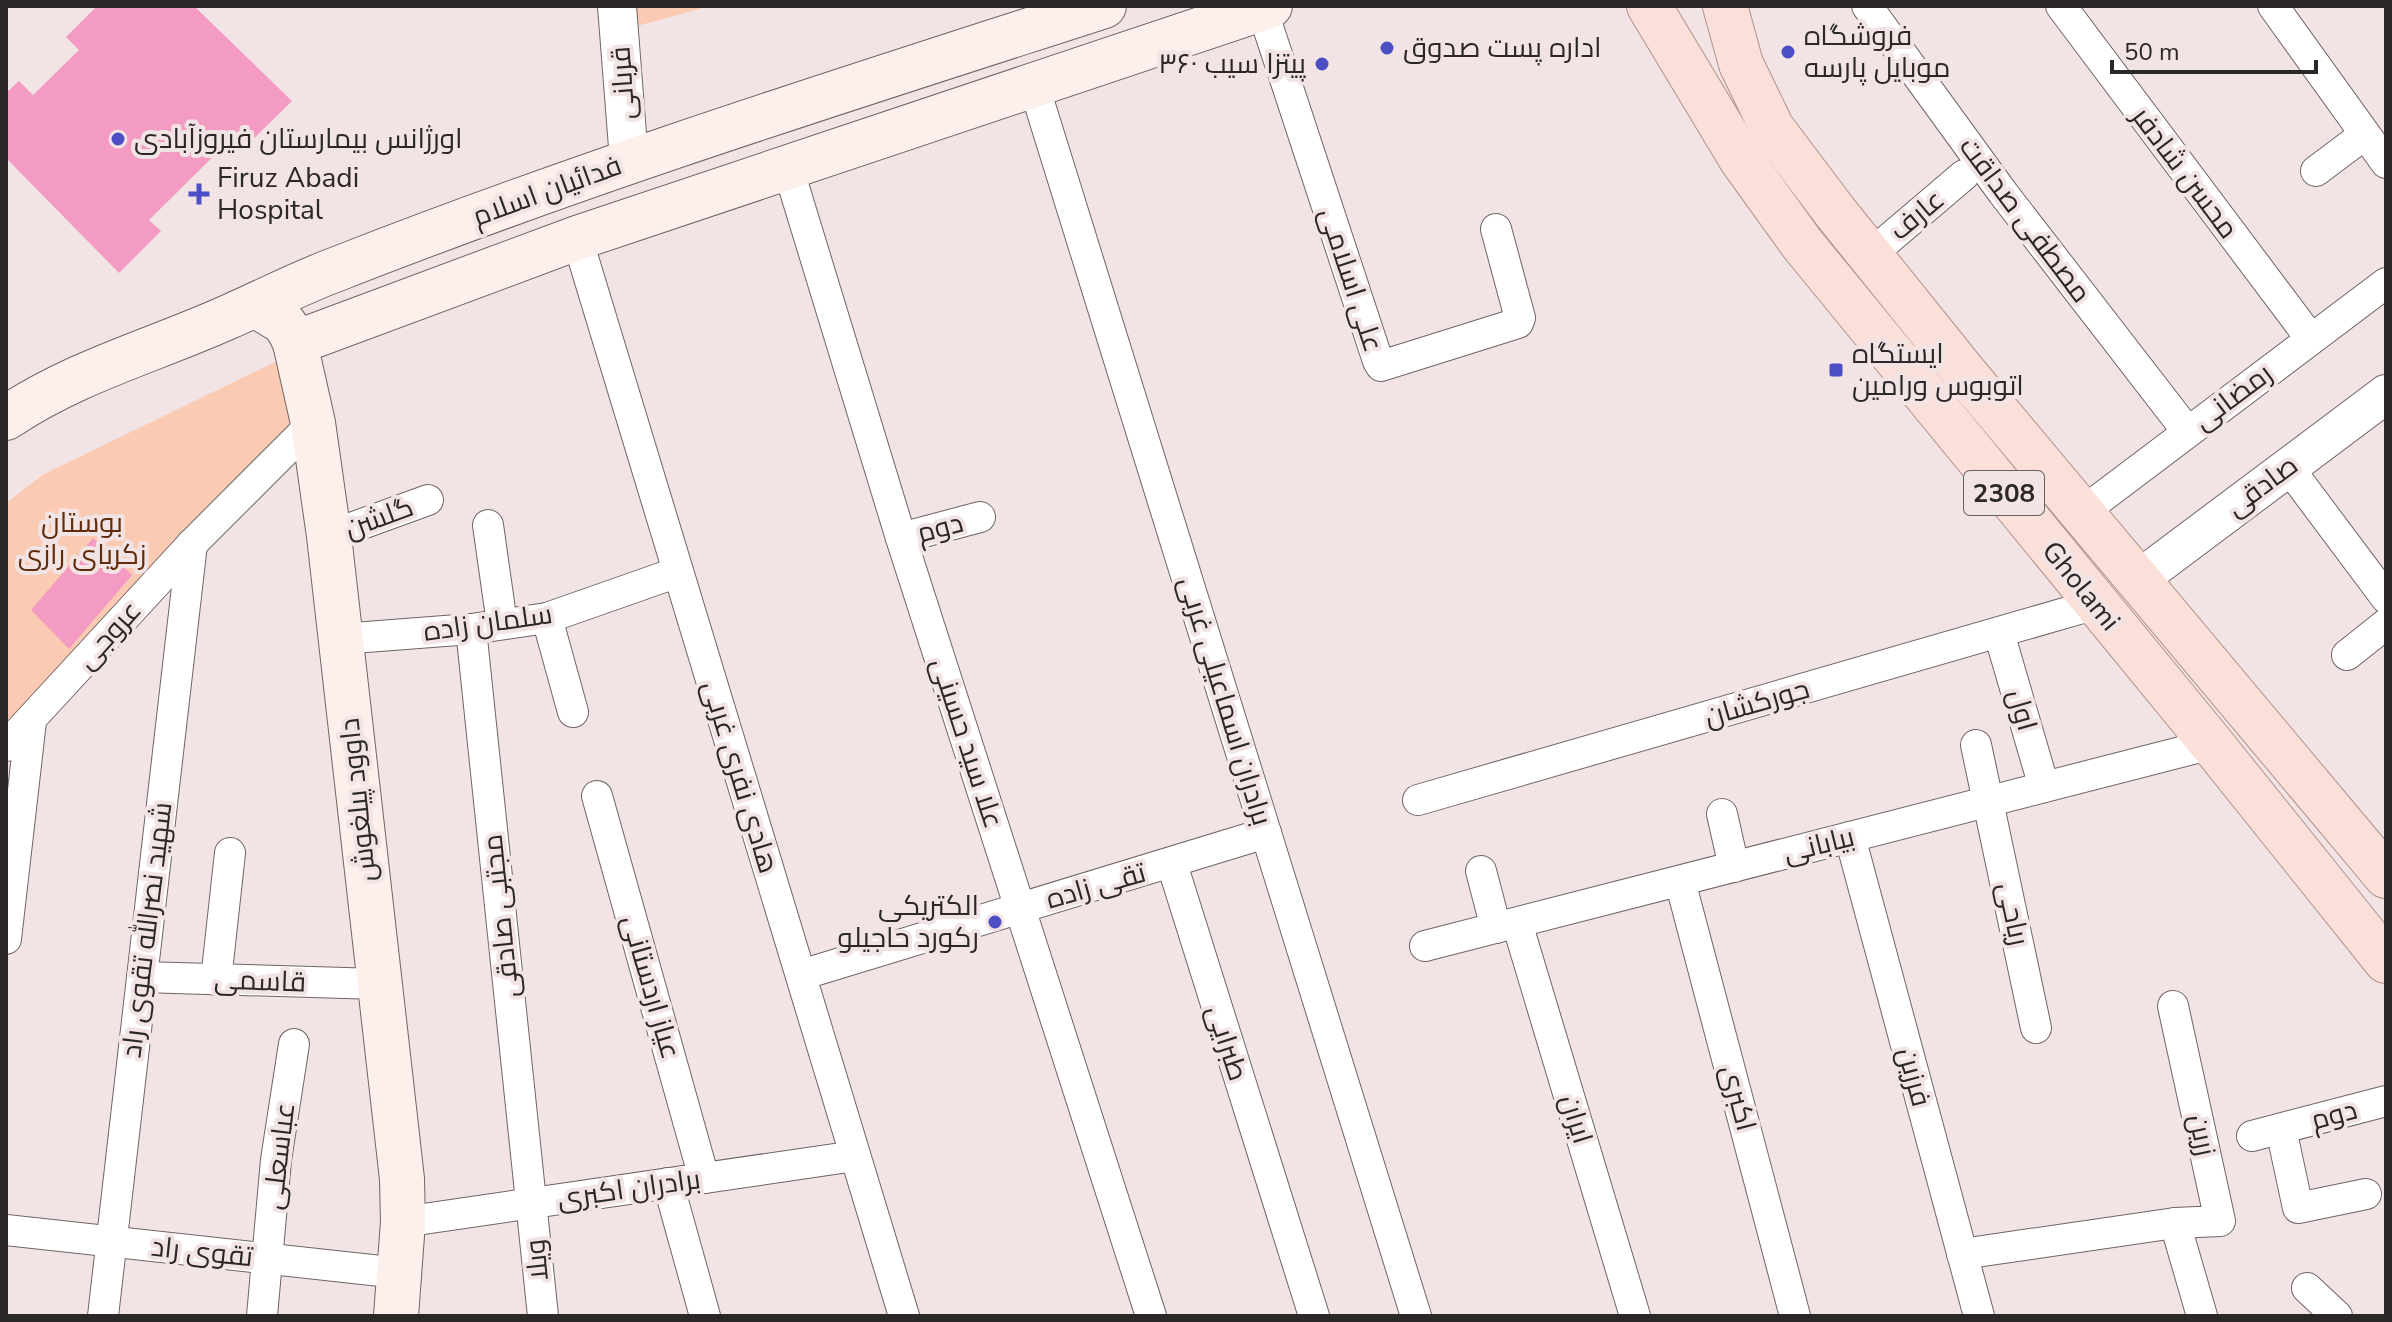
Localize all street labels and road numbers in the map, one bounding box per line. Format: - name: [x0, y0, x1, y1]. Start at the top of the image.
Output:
- street label: قربانی: [601, 45, 645, 121]
- street label: محسن شادفر: [2122, 98, 2247, 247]
- street label: مصطفی صداقت: [1950, 129, 2100, 311]
- street label: فدائیان اسلام: [467, 146, 627, 236]
- street label: عارف: [1881, 181, 1953, 249]
- street label: علی اسلامی: [1310, 203, 1392, 357]
- street label: رمضانی: [2186, 355, 2280, 439]
- street label: صادقی: [2218, 446, 2306, 526]
- road number: 2308: [1964, 471, 2044, 515]
- street label: گلشن: [339, 488, 419, 548]
- street label: دوم: [913, 504, 967, 552]
- street label: Gholami: [2033, 533, 2129, 639]
- street label: برادران اسماعیلی غربی: [1169, 572, 1281, 830]
- street label: عروجی: [68, 592, 150, 678]
- street label: سلمان زاده: [421, 595, 555, 651]
- street label: علا سید حسینی: [922, 653, 1012, 833]
- street label: جورکشان: [1700, 670, 1814, 736]
- street label: هادی نفری غربی: [693, 676, 787, 878]
- street label: اول: [1998, 685, 2046, 735]
- street label: داوود پیلغوش: [331, 716, 385, 884]
- street label: شهید نصرالله تقوی راد: [112, 800, 182, 1060]
- street label: بیابانی: [1780, 818, 1858, 872]
- street label: مجتبی صادقی: [474, 832, 528, 1000]
- street label: تقی زاده: [1042, 854, 1151, 918]
- street label: ریاحی: [1988, 879, 2038, 949]
- street label: عیاز اردستانی: [612, 911, 690, 1063]
- street label: قاسمی: [213, 960, 307, 1002]
- street label: طبرایی: [1197, 1000, 1257, 1086]
- street label: فرزین: [1888, 1043, 1940, 1111]
- street label: اکبری: [1711, 1061, 1765, 1135]
- street label: ایران: [1551, 1090, 1601, 1148]
- street label: دوم: [2307, 1091, 2361, 1139]
- street label: عباسعلی: [254, 1100, 304, 1212]
- street label: زرین: [2179, 1111, 2225, 1159]
- street label: برادران اکبری: [555, 1160, 703, 1218]
- street label: تقوی راد: [149, 1228, 255, 1276]
- street label: ویلا: [516, 1237, 558, 1283]

